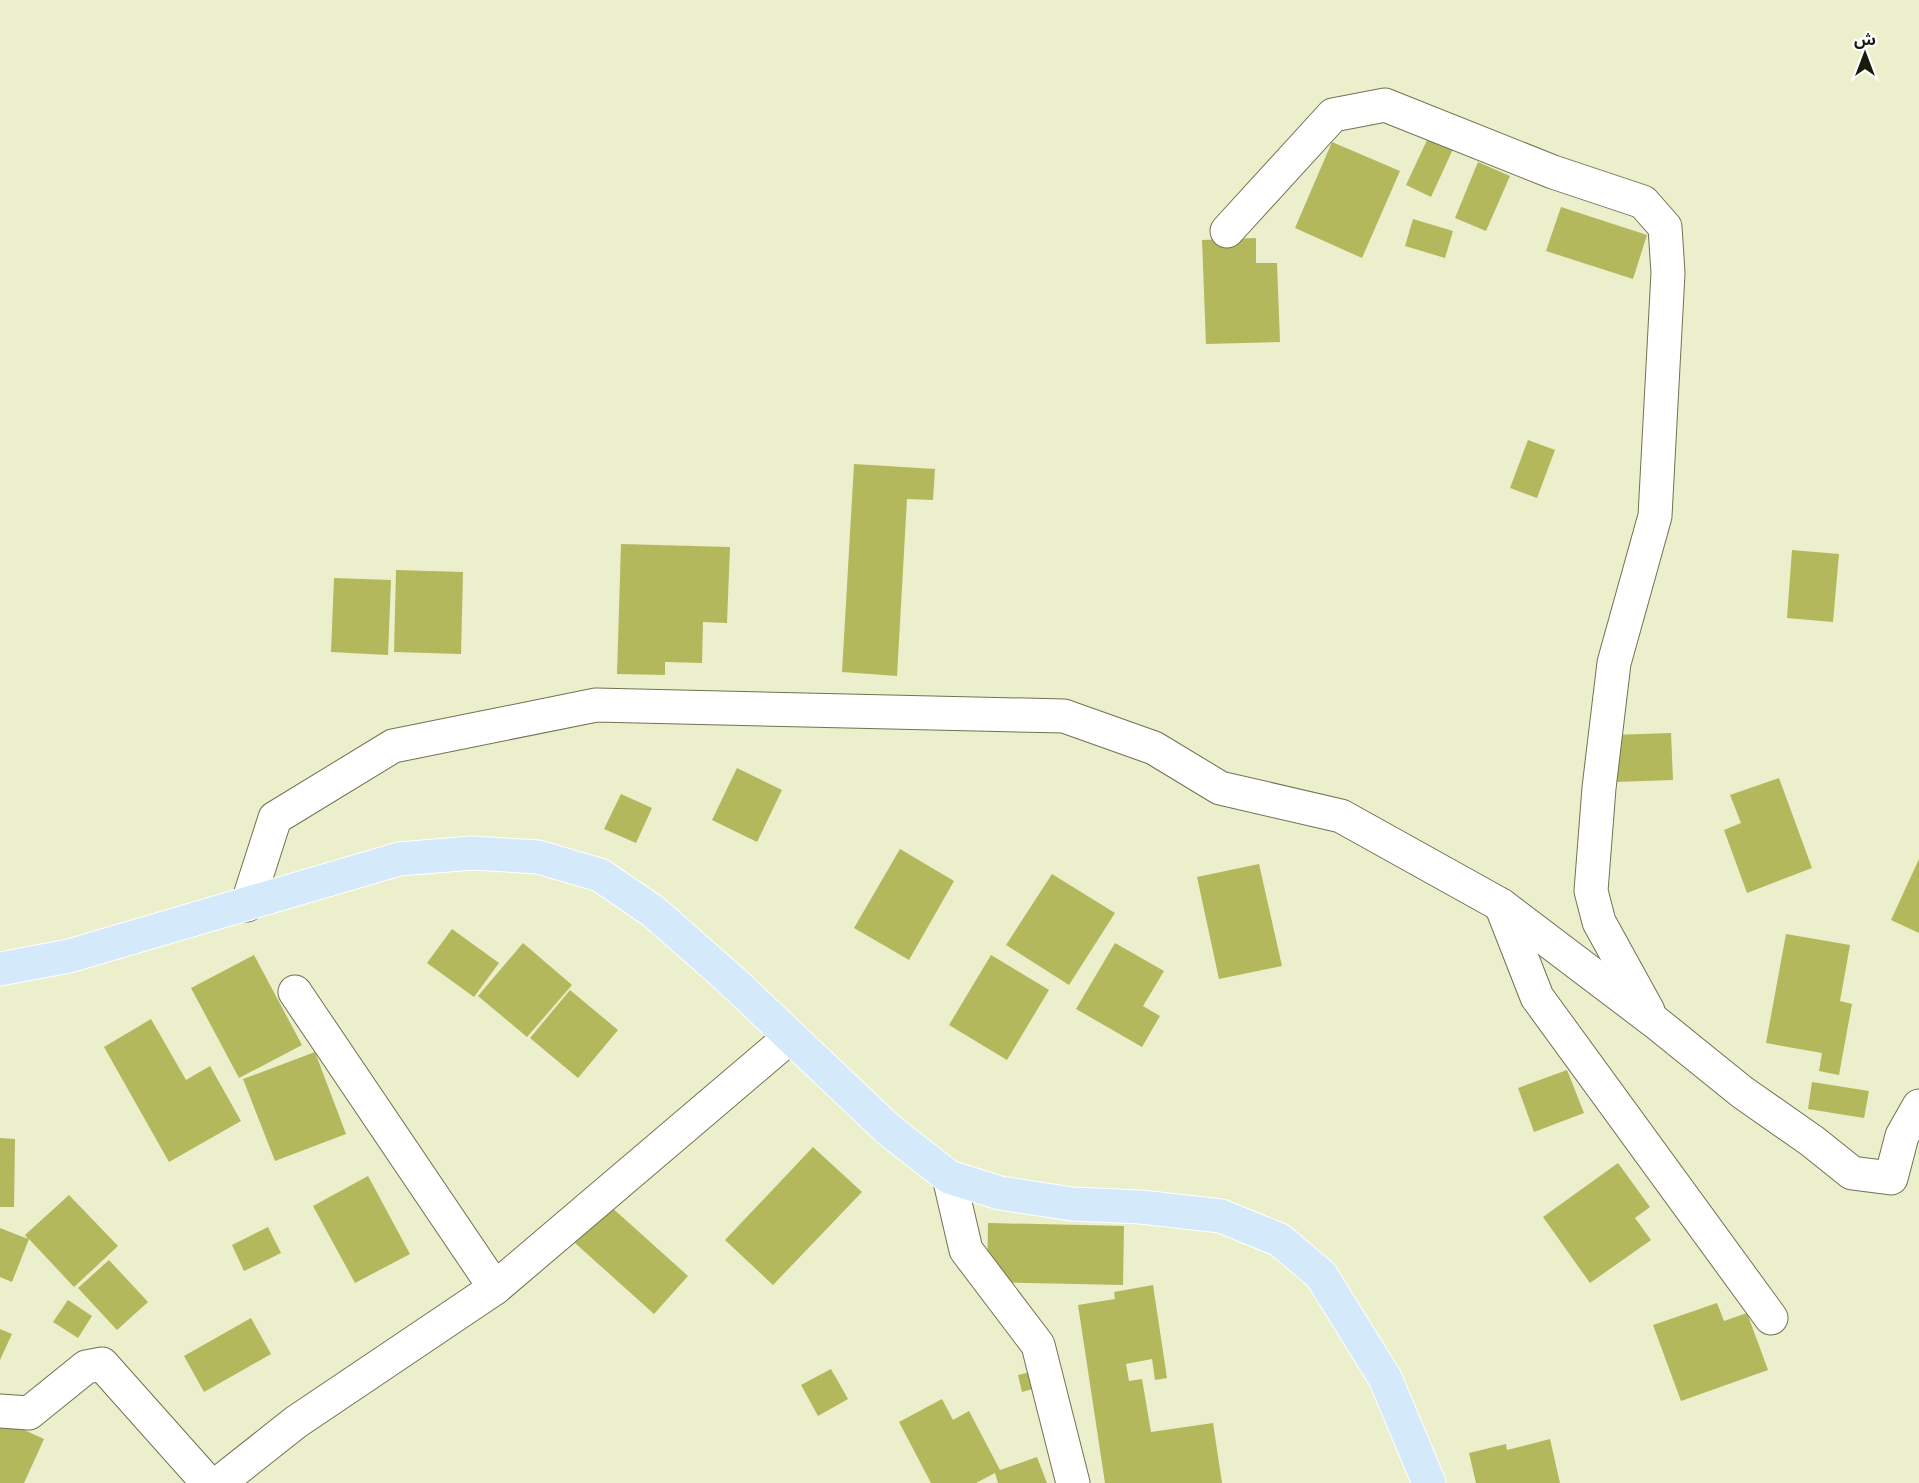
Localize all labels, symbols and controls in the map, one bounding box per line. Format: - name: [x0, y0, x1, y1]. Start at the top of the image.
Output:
- north arrow: [1835, 24, 1895, 84]
- text: ش: [1854, 30, 1876, 49]

